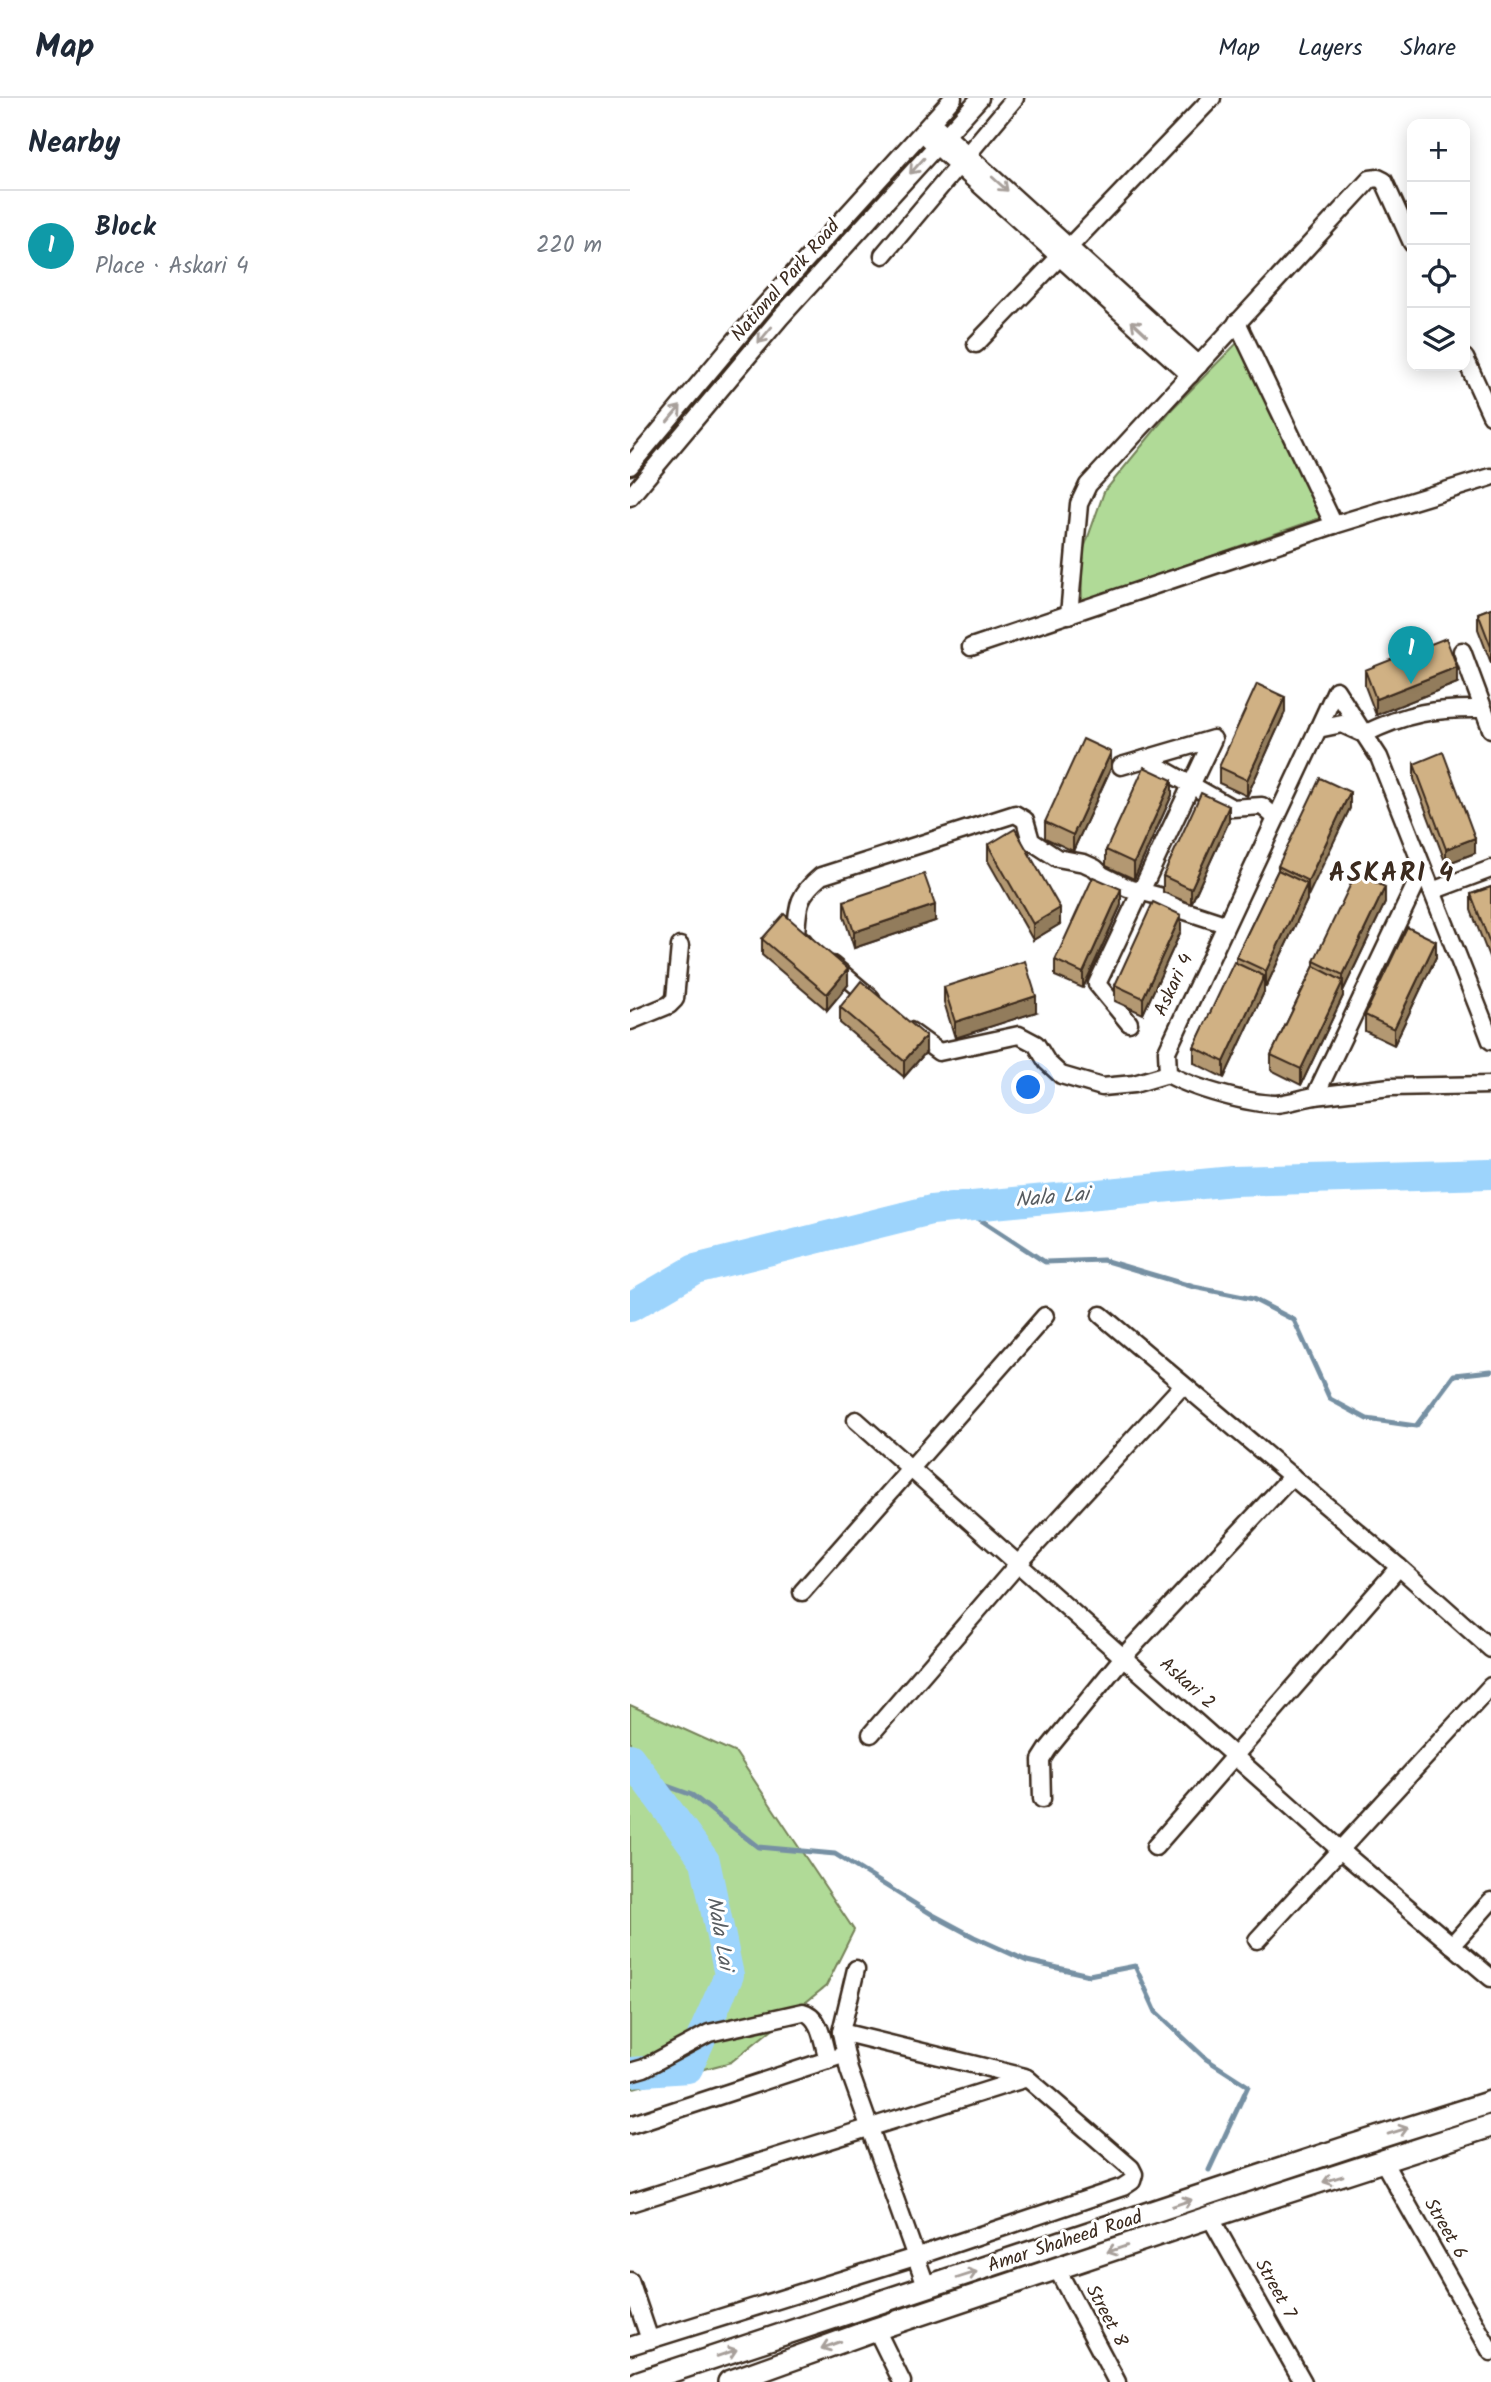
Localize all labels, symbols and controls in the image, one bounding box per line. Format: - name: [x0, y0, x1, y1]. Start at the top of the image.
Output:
- text: Map: [35, 22, 95, 75]
- text: Map: [1218, 29, 1260, 68]
- text: Layers: [1298, 29, 1362, 68]
- text: Share: [1400, 29, 1456, 68]
- map controls: [1407, 119, 1470, 371]
- button: +: [1407, 119, 1470, 182]
- text: Nearby: [28, 120, 120, 168]
- one-way arrow: [909, 157, 925, 175]
- one-way arrow: [991, 176, 1009, 192]
- button: −: [1407, 182, 1470, 245]
- text: Block: [95, 207, 156, 249]
- street label: National Park Road: [724, 213, 848, 349]
- text: 1: [48, 228, 54, 264]
- text: 220 m: [536, 228, 602, 264]
- button: locate: [1407, 245, 1470, 308]
- text: Place · Askari 4: [95, 249, 249, 285]
- button: layers: [1407, 308, 1470, 371]
- one-way arrow: [1131, 320, 1148, 337]
- one-way arrow: [757, 326, 773, 344]
- one-way arrow: [666, 405, 682, 423]
- pin: 1: [1388, 626, 1434, 684]
- district label: ASKARI 4: [1329, 853, 1455, 895]
- street label: Askari 4: [1146, 949, 1202, 1021]
- your location: [1011, 1070, 1045, 1104]
- water label: Nala Lai: [1014, 1178, 1094, 1218]
- street label: Askari 2: [1152, 1650, 1222, 1718]
- water label: Nala Lai: [696, 1894, 742, 1976]
- one-way arrow: [1387, 2124, 1409, 2136]
- one-way arrow: [1322, 2173, 1344, 2186]
- street label: Street 6: [1415, 2193, 1475, 2265]
- one-way arrow: [1171, 2196, 1193, 2208]
- street label: Amar Shaheed Road: [984, 2203, 1147, 2281]
- one-way arrow: [1106, 2244, 1128, 2256]
- street label: Street 7: [1246, 2253, 1304, 2326]
- one-way arrow: [955, 2268, 977, 2280]
- street label: Street 8: [1077, 2279, 1135, 2353]
- one-way arrow: [821, 2339, 843, 2352]
- one-way arrow: [716, 2346, 738, 2359]

